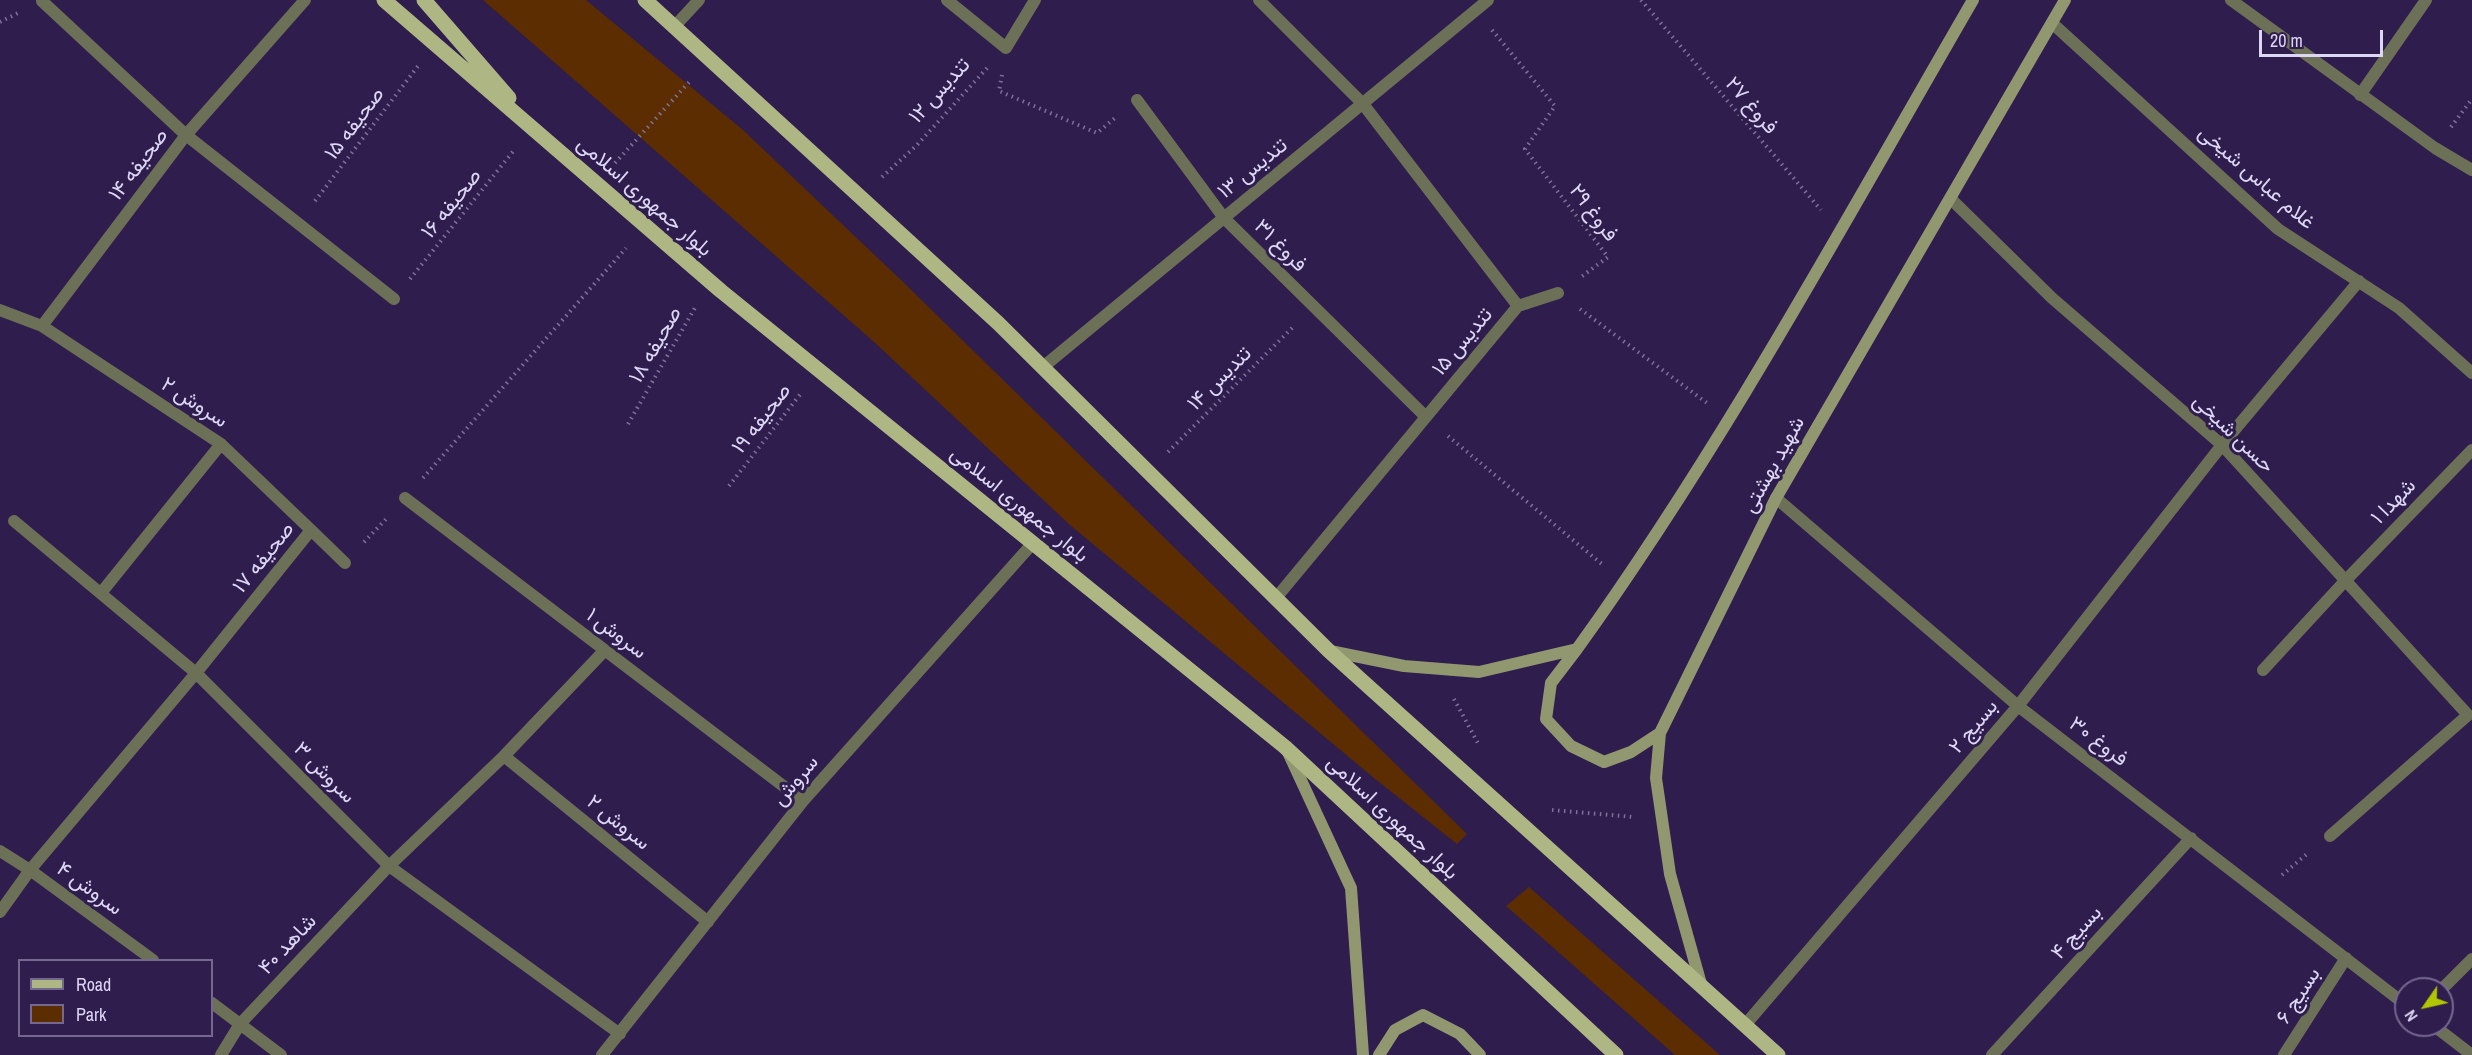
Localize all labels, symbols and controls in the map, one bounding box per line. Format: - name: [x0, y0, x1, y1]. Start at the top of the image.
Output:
- scale bar: [2262, 18, 2386, 56]
- text: 20 m: [2270, 28, 2303, 53]
- street label: تندیس ۱۲: [904, 53, 976, 129]
- street label: فروغ ۲۷: [1719, 72, 1783, 140]
- street label: صحیفه ۱۵: [320, 83, 390, 165]
- street label: غلام عباس شیخی: [2193, 120, 2319, 236]
- street label: صحیفه ۱۴: [104, 124, 174, 206]
- street label: بلوار جمهوری اسلامی: [571, 131, 717, 263]
- street label: تندیس ۱۳: [1213, 133, 1293, 205]
- street label: صحیفه ۱۶: [416, 164, 488, 244]
- street label: فروغ ۲۹: [1563, 179, 1623, 247]
- street label: فروغ ۳۱: [1248, 214, 1312, 278]
- street label: صحیفه ۱۸: [624, 302, 688, 388]
- street label: تندیس ۱۵: [1427, 303, 1499, 381]
- street label: تندیس ۱۴: [1183, 342, 1257, 416]
- street label: سروش ۲: [156, 372, 232, 434]
- street label: صحیفه ۱۹: [727, 379, 797, 459]
- street label: حسن شیخی: [2187, 389, 2279, 479]
- street label: شهید بهشتی: [1737, 412, 1811, 518]
- street label: بلوار جمهوری اسلامی: [945, 441, 1093, 569]
- street label: شهدا ۱: [2366, 474, 2422, 530]
- street label: صحیفه ۱۷: [228, 517, 300, 599]
- street label: سروش ۱: [581, 603, 651, 665]
- street label: بسیج ۲: [1944, 695, 2004, 759]
- street label: فروغ ۳۰: [2064, 712, 2132, 772]
- street label: سروش ۳: [288, 737, 360, 809]
- street label: سروش: [768, 750, 824, 812]
- street label: بلوار جمهوری اسلامی: [1321, 750, 1463, 886]
- street label: سروش ۲: [581, 790, 655, 856]
- street label: سروش ۴: [51, 857, 127, 921]
- street label: بسیج ۴: [2046, 901, 2108, 965]
- street label: شاهد ۴۰: [254, 910, 322, 980]
- legend: [18, 959, 213, 1037]
- street label: بسیج ۶: [2272, 963, 2326, 1029]
- text: Road: [76, 972, 111, 997]
- north arrow: [2394, 977, 2454, 1037]
- text: Park: [76, 1002, 106, 1027]
- text: N: [2399, 1006, 2423, 1026]

